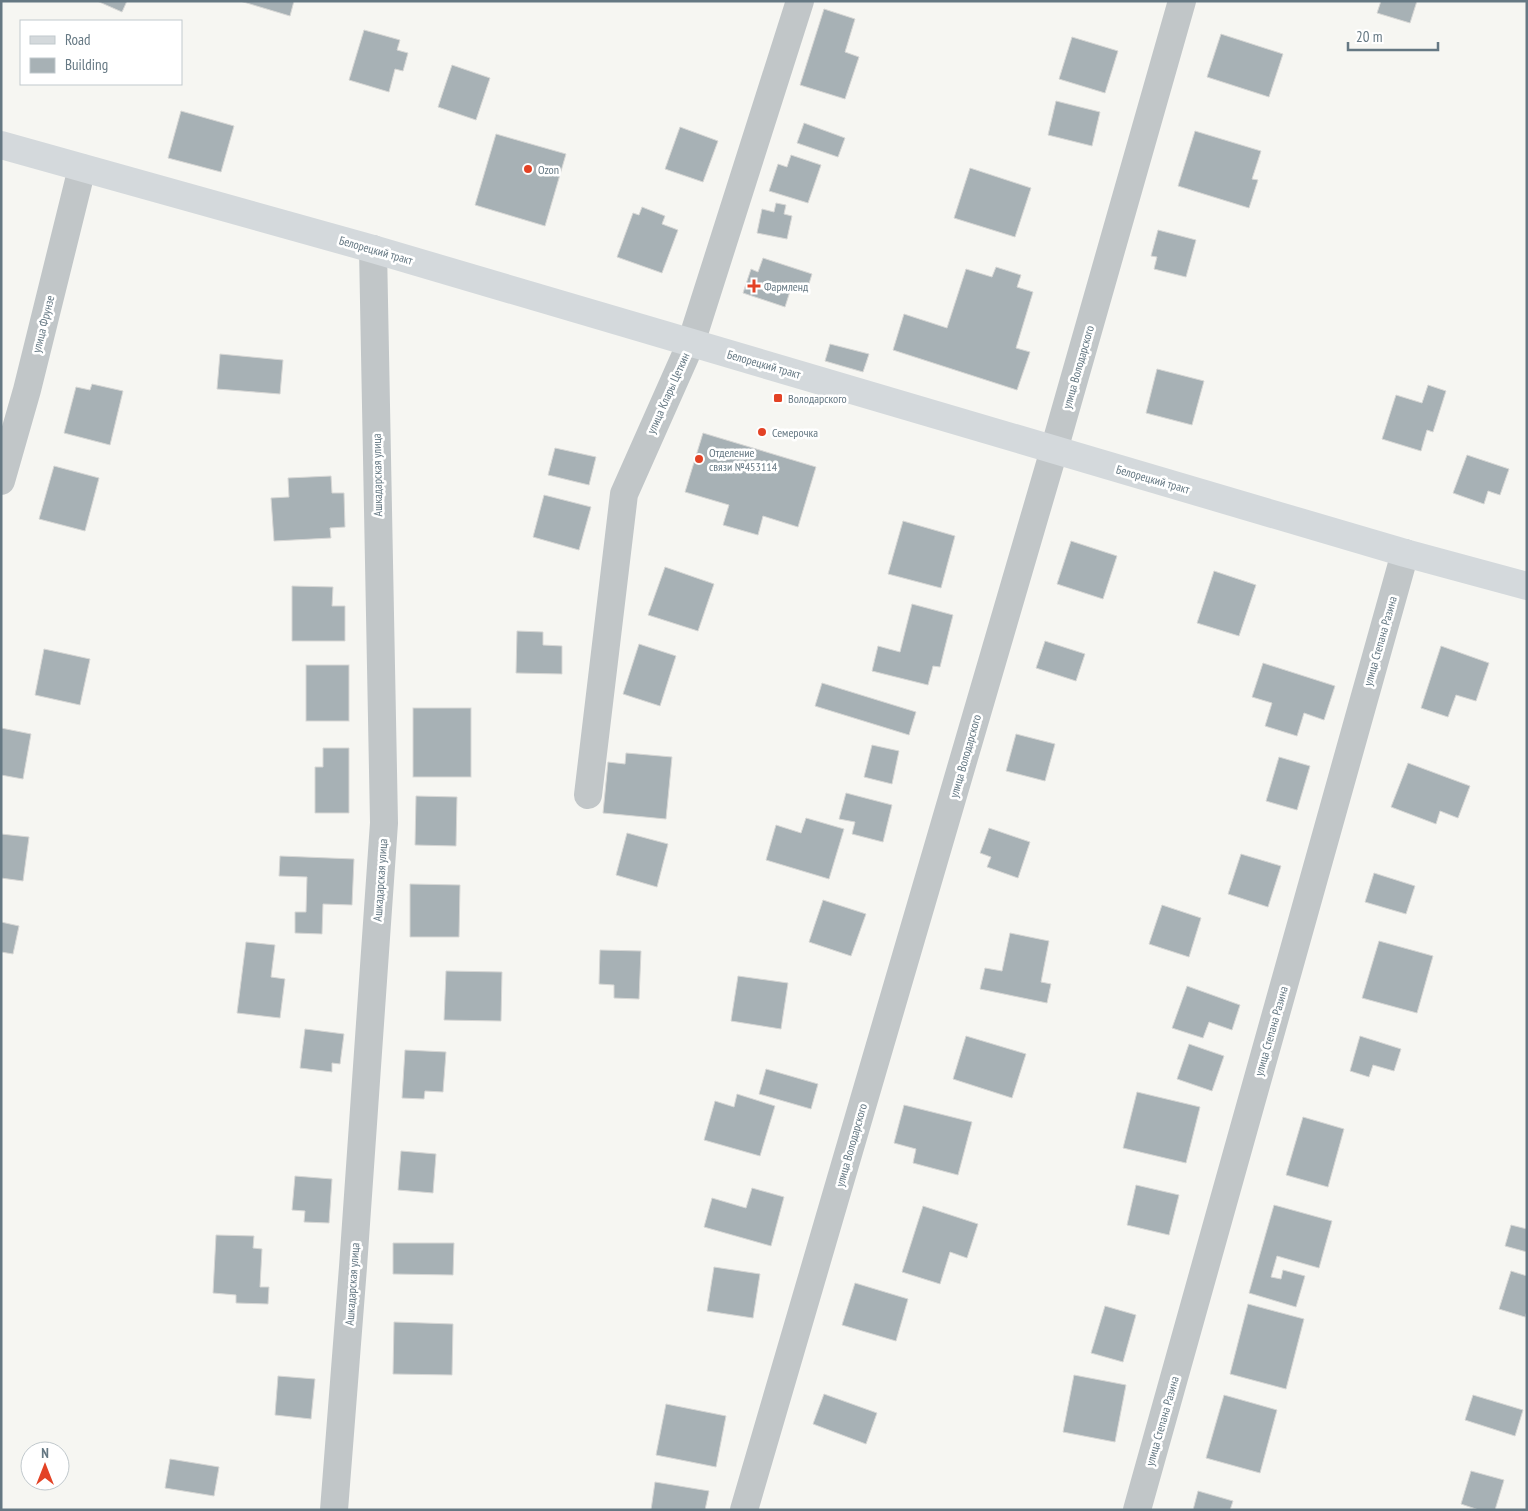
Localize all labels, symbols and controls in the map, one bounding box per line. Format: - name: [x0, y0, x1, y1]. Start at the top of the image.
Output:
- legend: [20, 20, 182, 85]
- scale bar: [1348, 20, 1438, 52]
- text: 20 m: [1356, 27, 1382, 46]
- text: Road: [65, 30, 91, 49]
- text: Building: [65, 55, 108, 74]
- place label: Ozon: [538, 162, 559, 177]
- marker: Ozon: [522, 163, 534, 175]
- street label: Белорецкий тракт: [338, 232, 415, 268]
- place label: Фармленд: [764, 279, 809, 294]
- marker: Фармленд: [748, 280, 760, 292]
- street label: улица Фрунзе: [29, 294, 57, 354]
- street label: улица Володарского: [1059, 324, 1097, 410]
- street label: Белорецкий тракт: [726, 346, 803, 382]
- street label: улица Клары Цеткин: [643, 350, 693, 436]
- place label: Володарского: [788, 391, 847, 406]
- marker: Володарского: [772, 392, 784, 404]
- place label: Семерочка: [772, 425, 818, 440]
- marker: Семерочка: [756, 426, 768, 438]
- street label: Ашкадарская улица: [369, 433, 385, 517]
- place label: Отделение связи №453114: [709, 445, 778, 474]
- marker: Отделение связи №453114: [693, 453, 705, 465]
- street label: Белорецкий тракт: [1115, 461, 1192, 497]
- street label: улица Степана Разина: [1360, 594, 1400, 688]
- street label: улица Володарского: [946, 713, 984, 799]
- street label: Ашкадарская улица: [370, 838, 390, 922]
- street label: улица Степана Разина: [1251, 984, 1291, 1078]
- street label: улица Володарского: [832, 1102, 870, 1188]
- street label: Ашкадарская улица: [342, 1242, 362, 1326]
- street label: улица Степана Разина: [1142, 1374, 1182, 1468]
- north arrow: [20, 1441, 70, 1491]
- text: N: [41, 1444, 49, 1462]

